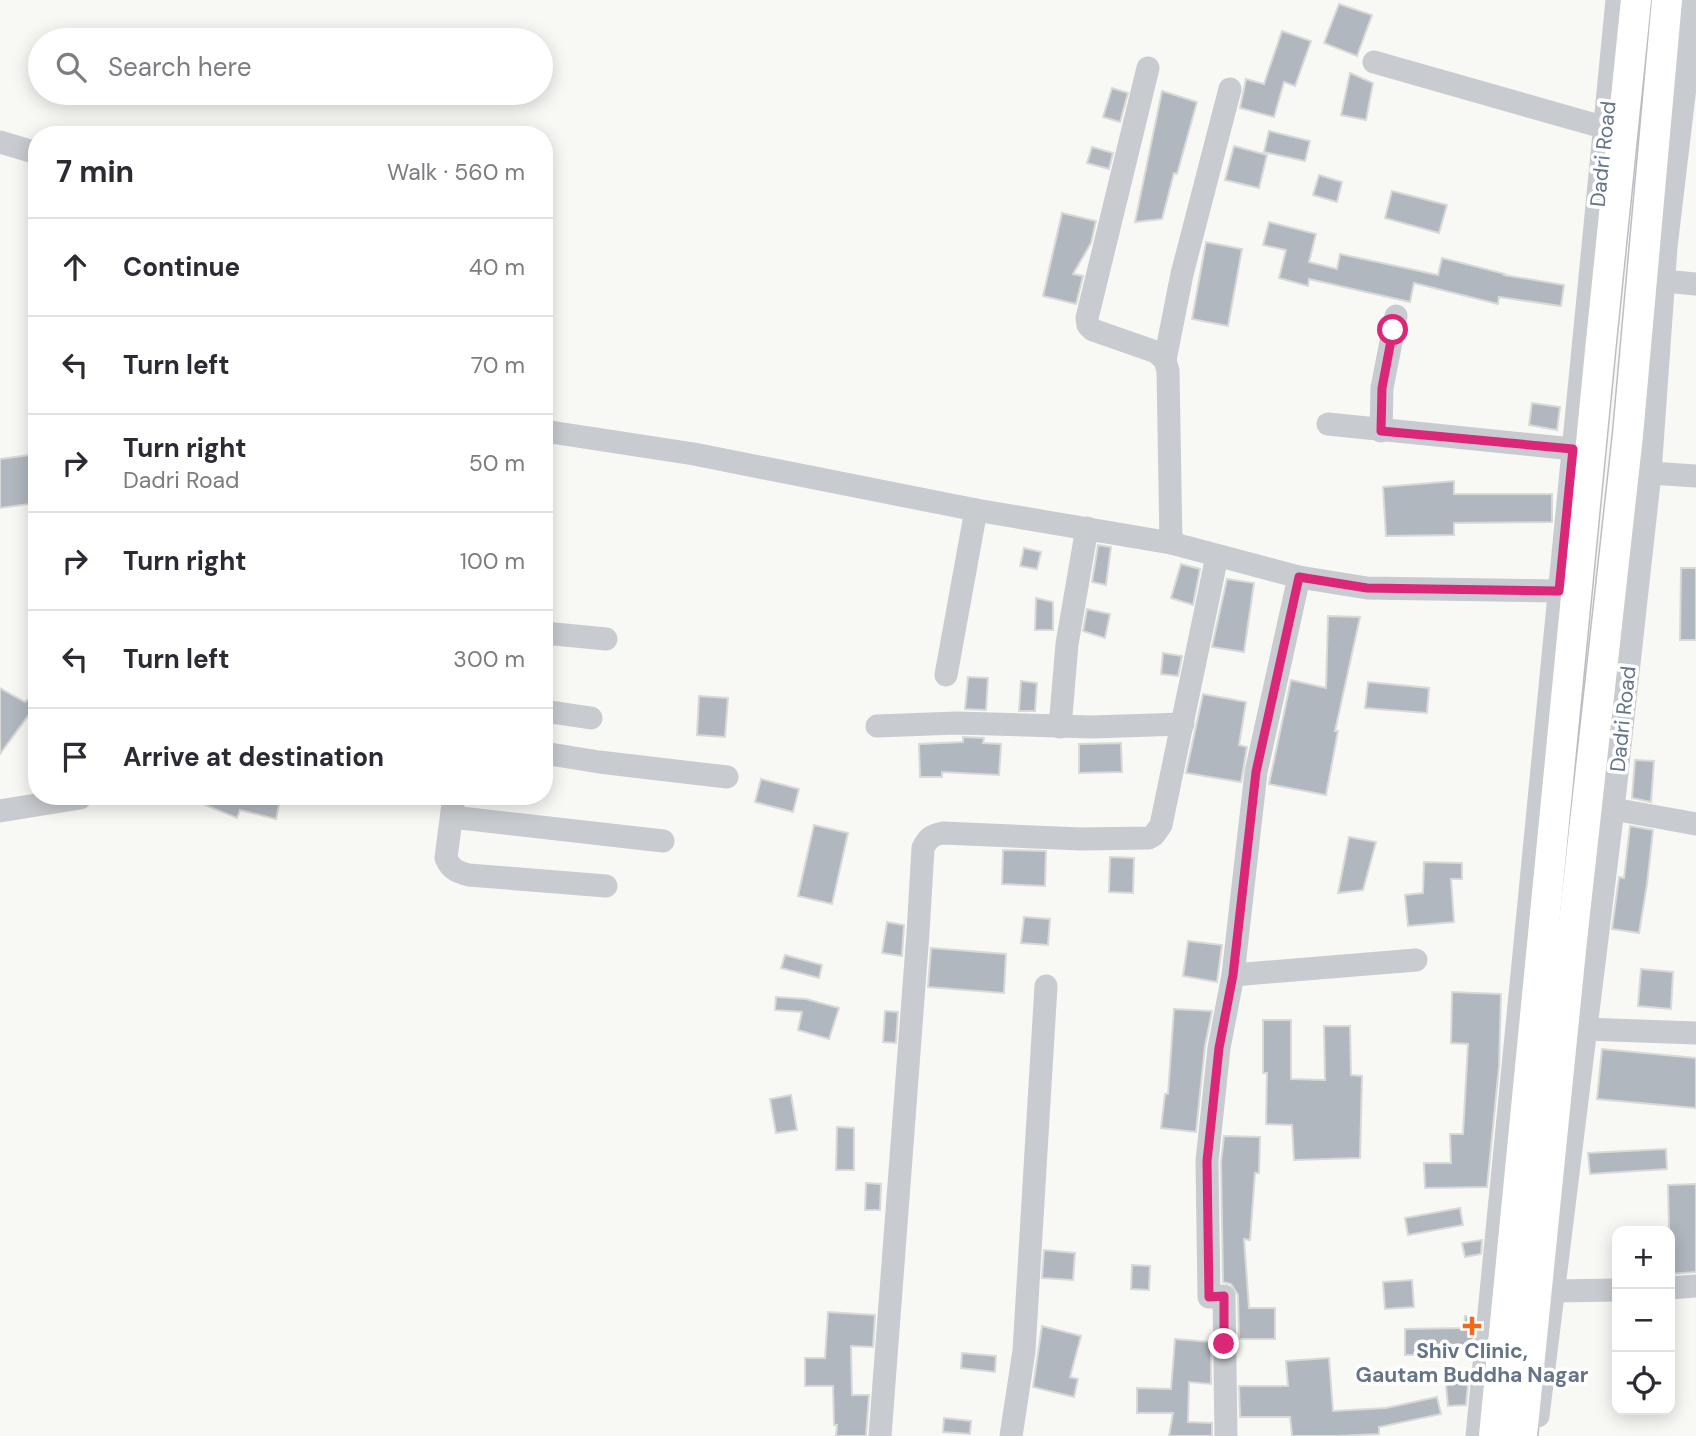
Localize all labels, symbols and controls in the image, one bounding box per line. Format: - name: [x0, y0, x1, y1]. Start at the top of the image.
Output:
- search box: [28, 28, 553, 105]
- icon: search: [52, 48, 90, 86]
- text: Search here: [108, 50, 251, 84]
- street label: Dadri Road: [1584, 100, 1622, 208]
- text: 7 min: [56, 152, 134, 191]
- text: Walk · 560 m: [387, 157, 525, 187]
- icon: ahead: [56, 248, 94, 286]
- text: Continue: [123, 250, 240, 284]
- text: 40 m: [469, 252, 525, 282]
- route start: [1377, 314, 1408, 345]
- icon: left: [56, 346, 94, 384]
- text: Turn left: [123, 348, 230, 382]
- text: 70 m: [471, 350, 525, 380]
- text: Turn right: [123, 431, 247, 465]
- icon: right: [56, 444, 94, 482]
- text: 50 m: [469, 448, 525, 478]
- text: Dadri Road: [123, 465, 239, 495]
- icon: right: [56, 542, 94, 580]
- text: Turn right: [123, 544, 247, 578]
- text: 100 m: [460, 546, 525, 576]
- icon: left: [56, 640, 94, 678]
- text: Turn left: [123, 642, 230, 676]
- text: 300 m: [453, 644, 525, 674]
- street label: Dadri Road: [1604, 665, 1642, 773]
- icon: arrive: [56, 738, 94, 776]
- text: Arrive at destination: [123, 740, 384, 774]
- map controls: [1612, 1226, 1675, 1415]
- button: +: [1612, 1226, 1675, 1289]
- button: −: [1612, 1289, 1675, 1352]
- marker: Shiv Clinic, Gautam Buddha Nagar: [1462, 1316, 1482, 1336]
- route end: [1208, 1328, 1239, 1359]
- place label: Shiv Clinic, Gautam Buddha Nagar: [1356, 1337, 1589, 1389]
- button: locate: [1612, 1352, 1675, 1415]

